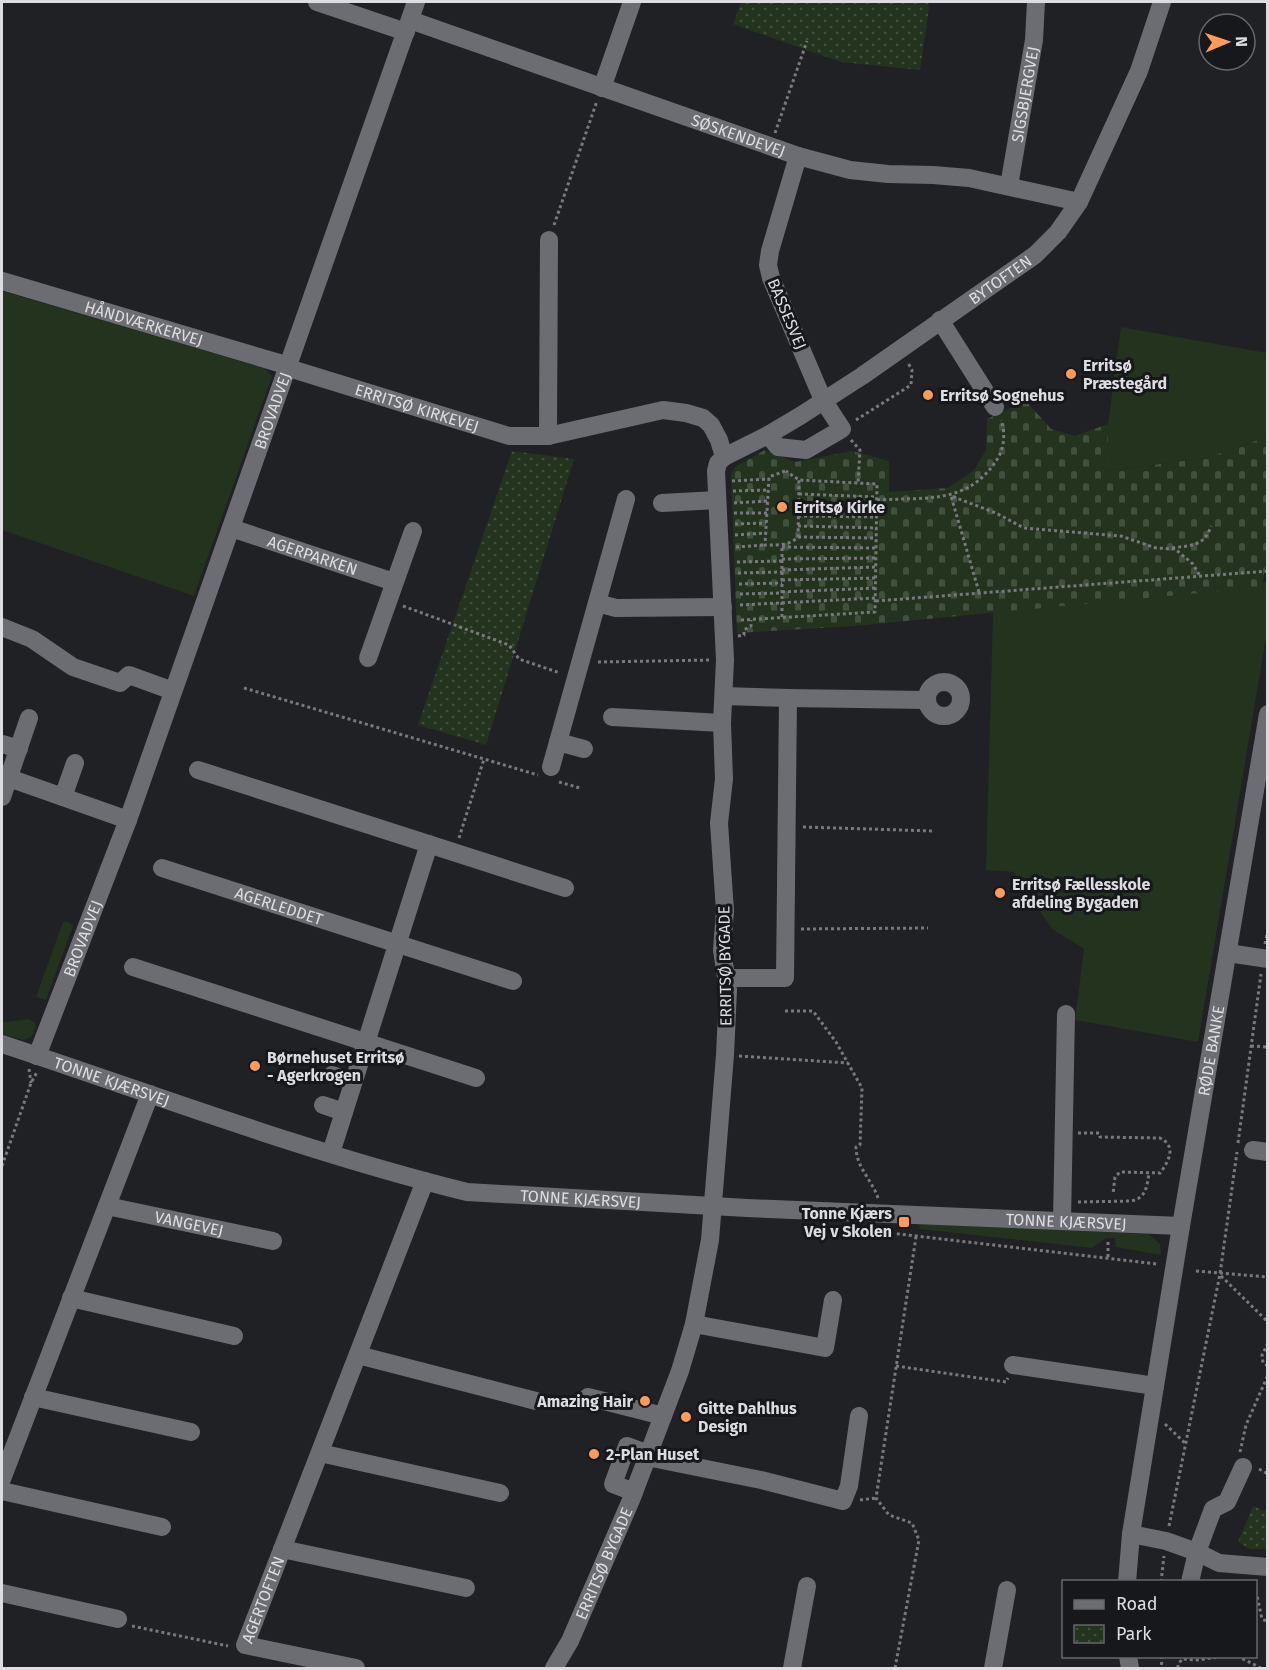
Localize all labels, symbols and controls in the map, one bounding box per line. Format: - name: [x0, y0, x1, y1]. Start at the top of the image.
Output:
- north arrow: [1197, 12, 1257, 72]
- text: N: [1232, 36, 1251, 47]
- street label: SIGSBJERGVEJ: [1007, 45, 1042, 144]
- street label: SØSKENDEVEJ: [689, 110, 788, 160]
- street label: BYTOFTEN: [965, 251, 1035, 308]
- street label: BASSESVEJ: [764, 276, 810, 352]
- street label: HÅNDVÆRKERVEJ: [83, 297, 205, 349]
- place label: Erritsø Præstegård: [1083, 356, 1167, 393]
- marker: Erritsø Præstegård: [1064, 367, 1078, 381]
- street label: BROVADVEJ: [250, 369, 295, 452]
- street label: ERRITSØ KIRKEVEJ: [353, 380, 481, 436]
- place label: Erritsø Sognehus: [940, 386, 1064, 405]
- marker: Erritsø Sognehus: [921, 388, 935, 402]
- place label: Erritsø Kirke: [794, 498, 885, 517]
- marker: Erritsø Kirke: [775, 500, 789, 514]
- street label: AGERPARKEN: [265, 531, 360, 579]
- place label: Erritsø Fællesskole afdeling Bygaden: [1012, 875, 1150, 912]
- street label: AGERLEDDET: [233, 883, 326, 929]
- marker: Erritsø Fællesskole afdeling Bygaden: [993, 886, 1007, 900]
- street label: BROVADVEJ: [59, 897, 106, 979]
- street label: ERRITSØ BYGADE: [714, 906, 736, 1026]
- street label: RØDE BANKE: [1194, 1004, 1228, 1097]
- place label: Børnehuset Erritsø - Agerkrogen: [267, 1048, 404, 1085]
- street label: TONNE KJÆRSVEJ: [51, 1053, 172, 1110]
- marker: Børnehuset Erritsø - Agerkrogen: [248, 1059, 262, 1073]
- street label: TONNE KJÆRSVEJ: [520, 1186, 642, 1211]
- place label: Tonne Kjærs Vej v Skolen: [802, 1204, 892, 1241]
- street label: VANGEVEJ: [153, 1207, 225, 1240]
- street label: TONNE KJÆRSVEJ: [1005, 1209, 1127, 1233]
- marker: Tonne Kjærs Vej v Skolen: [897, 1215, 911, 1229]
- place label: Amazing Hair: [536, 1392, 634, 1411]
- marker: Amazing Hair: [638, 1394, 652, 1408]
- place label: Gitte Dahlhus Design: [698, 1399, 797, 1436]
- marker: Gitte Dahlhus Design: [679, 1410, 693, 1424]
- place label: 2-Plan Huset: [606, 1445, 700, 1464]
- marker: 2-Plan Huset: [587, 1447, 601, 1461]
- street label: ERRITSØ BYGADE: [571, 1504, 636, 1622]
- street label: AGERTOFTEN: [237, 1554, 288, 1646]
- legend: [1062, 1580, 1257, 1658]
- text: Road: [1116, 1593, 1158, 1615]
- text: Park: [1116, 1623, 1152, 1645]

